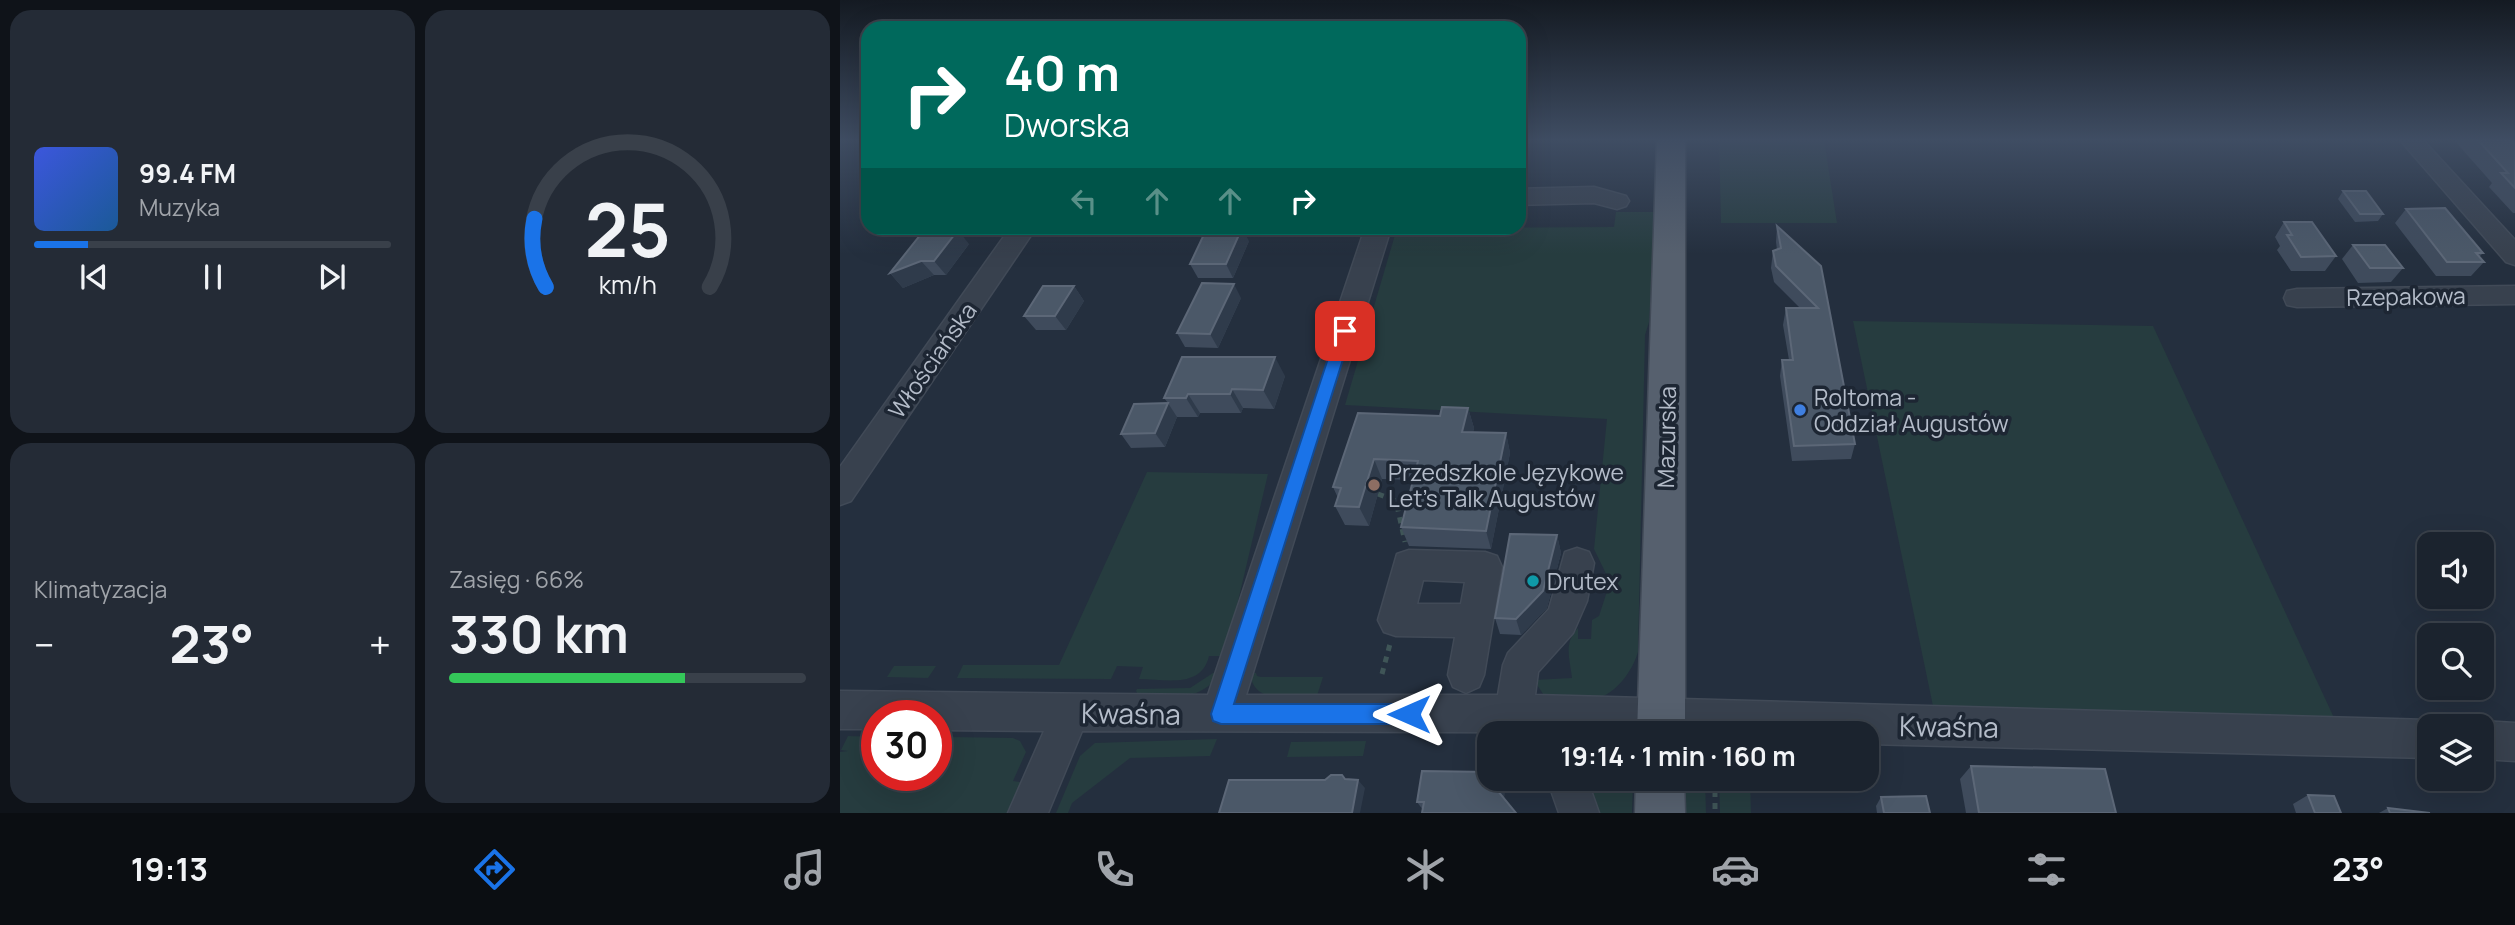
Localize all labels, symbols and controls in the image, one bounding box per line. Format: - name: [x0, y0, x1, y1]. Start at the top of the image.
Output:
- text: 40 m: [1004, 39, 1120, 106]
- icon: right: [889, 49, 980, 140]
- text: Dworska: [1004, 103, 1130, 147]
- text: 99.4 FM: [139, 155, 236, 191]
- text: 25: [584, 180, 671, 280]
- icon: left: [1065, 182, 1103, 220]
- icon: ahead: [1138, 182, 1176, 220]
- icon: ahead: [1211, 182, 1249, 220]
- icon: right: [1284, 182, 1322, 220]
- text: Muzyka: [139, 191, 220, 223]
- icon: previous: [75, 258, 113, 296]
- icon: pause: [194, 258, 232, 296]
- icon: next: [313, 258, 351, 296]
- text: km/h: [598, 267, 657, 302]
- street label: Rzepakowa: [2346, 279, 2466, 313]
- street label: Włościańska: [880, 296, 984, 424]
- pin: [1315, 301, 1375, 361]
- icon: arrive: [1326, 312, 1364, 350]
- place label: Roltoma - Oddział Augustów: [1814, 381, 2009, 439]
- street label: Mazurska: [1649, 386, 1683, 488]
- marker: Roltoma - Oddział Augustów: [1792, 402, 1808, 418]
- place label: Przedszkole Językowe Let's Talk Augustów: [1388, 456, 1624, 514]
- marker: Przedszkole Językowe Let's Talk Augustów: [1366, 477, 1382, 493]
- map controls: [2417, 532, 2494, 791]
- button: sound: [2417, 532, 2494, 609]
- text: Zasięg · 66%: [449, 563, 584, 595]
- place label: Drutex: [1547, 565, 1618, 597]
- text: Klimatyzacja: [34, 573, 167, 605]
- marker: Drutex: [1525, 573, 1541, 589]
- text: 330 km: [449, 598, 629, 669]
- text: 23°: [170, 608, 254, 679]
- text: −: [34, 618, 55, 670]
- text: +: [369, 618, 391, 670]
- button: search: [2417, 623, 2494, 700]
- position arrow: [1372, 677, 1446, 751]
- street label: Kwaśna: [1081, 693, 1181, 733]
- speed limit sign: 30: [861, 700, 952, 791]
- street label: Kwaśna: [1899, 706, 1999, 746]
- button: layers: [2417, 714, 2494, 791]
- text: 19:14 · 1 min · 160 m: [1560, 738, 1796, 774]
- icon: directions: [470, 845, 519, 894]
- icon: music: [780, 845, 829, 894]
- icon: phone: [1090, 845, 1139, 894]
- icon: climate: [1401, 845, 1450, 894]
- icon: car: [1711, 845, 1760, 894]
- icon: filters: [2022, 845, 2071, 894]
- text: 19:13: [131, 847, 208, 891]
- text: 23°: [2332, 847, 2384, 891]

